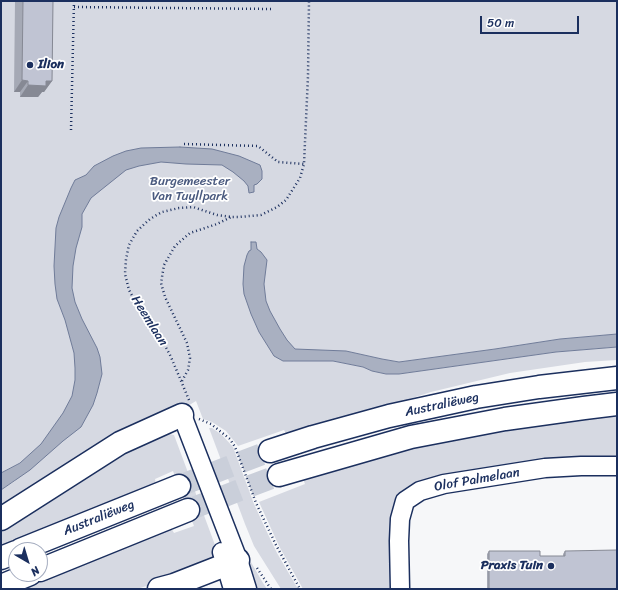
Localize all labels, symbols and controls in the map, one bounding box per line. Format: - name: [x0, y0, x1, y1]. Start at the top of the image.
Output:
- scale bar: [482, 8, 581, 34]
- text: 50 m: [487, 12, 514, 34]
- place label: Ilion: [38, 57, 64, 73]
- marker: Ilion: [25, 60, 35, 70]
- park label: Burgemeester Van Tuyllpark: [150, 174, 230, 205]
- street label: Heemlaan: [127, 293, 171, 349]
- street label: Australiëweg: [404, 390, 480, 420]
- street label: Olof Palmelaan: [433, 465, 521, 495]
- street label: Australiëweg: [61, 497, 137, 539]
- north arrow: [8, 542, 48, 582]
- place label: Praxis Tuin: [481, 558, 543, 574]
- text: N: [26, 561, 44, 581]
- marker: Praxis Tuin: [546, 561, 556, 571]

